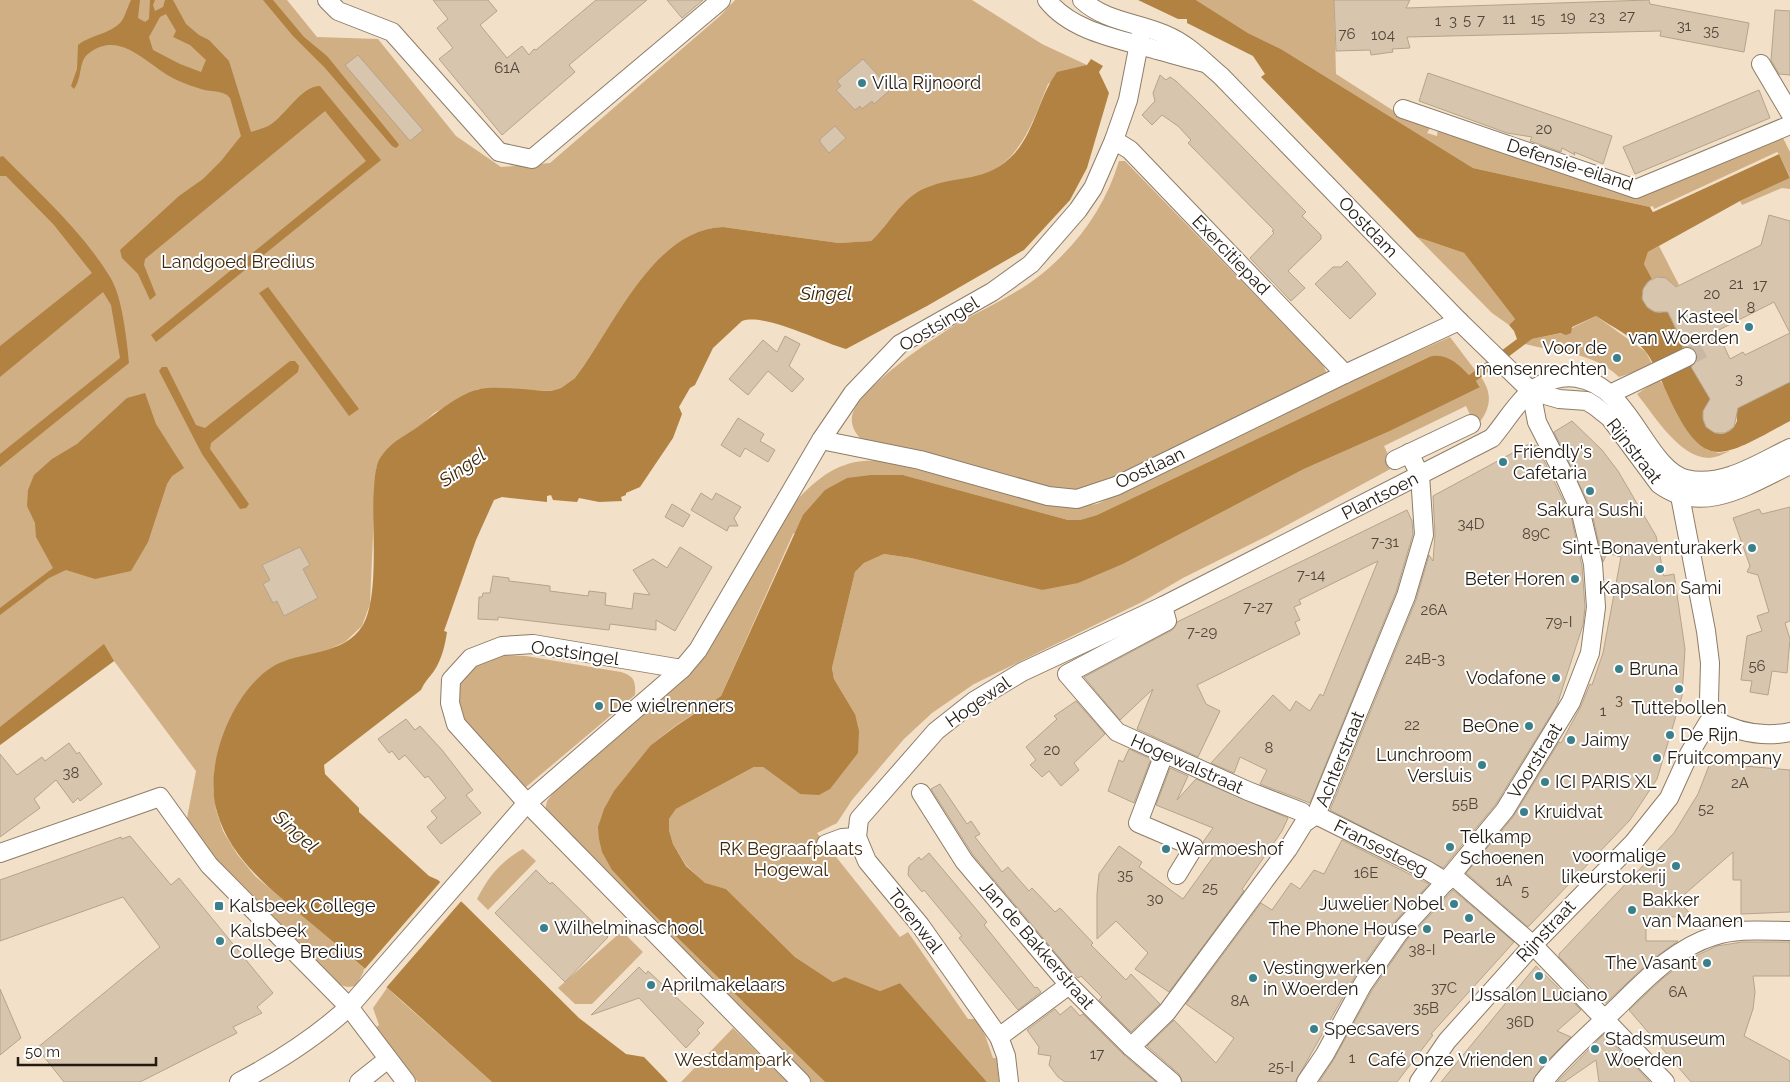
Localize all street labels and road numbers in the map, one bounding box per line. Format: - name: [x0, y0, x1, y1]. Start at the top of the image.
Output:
- street label: Defensie-eiland: [1504, 134, 1636, 195]
- street label: Oostdam: [1334, 192, 1402, 261]
- street label: Exercitiepad: [1188, 210, 1275, 299]
- street label: Oostsingel: [895, 292, 982, 355]
- street label: Rijnstraat: [1603, 414, 1666, 487]
- street label: Oostlaan: [1112, 442, 1188, 493]
- street label: Plantsoen: [1338, 467, 1421, 524]
- street label: Oostsingel: [530, 636, 621, 669]
- street label: Hogewal: [941, 672, 1014, 732]
- street label: Achterstraat: [1311, 708, 1368, 810]
- street label: Voorstraat: [1503, 719, 1566, 802]
- street label: Hogewalstraat: [1128, 729, 1247, 798]
- street label: Fransesteeg: [1331, 815, 1432, 880]
- street label: Jan de Bakkerstraat: [976, 876, 1099, 1013]
- street label: Torenwal: [884, 884, 947, 957]
- street label: Rijnstraat: [1512, 895, 1579, 966]

